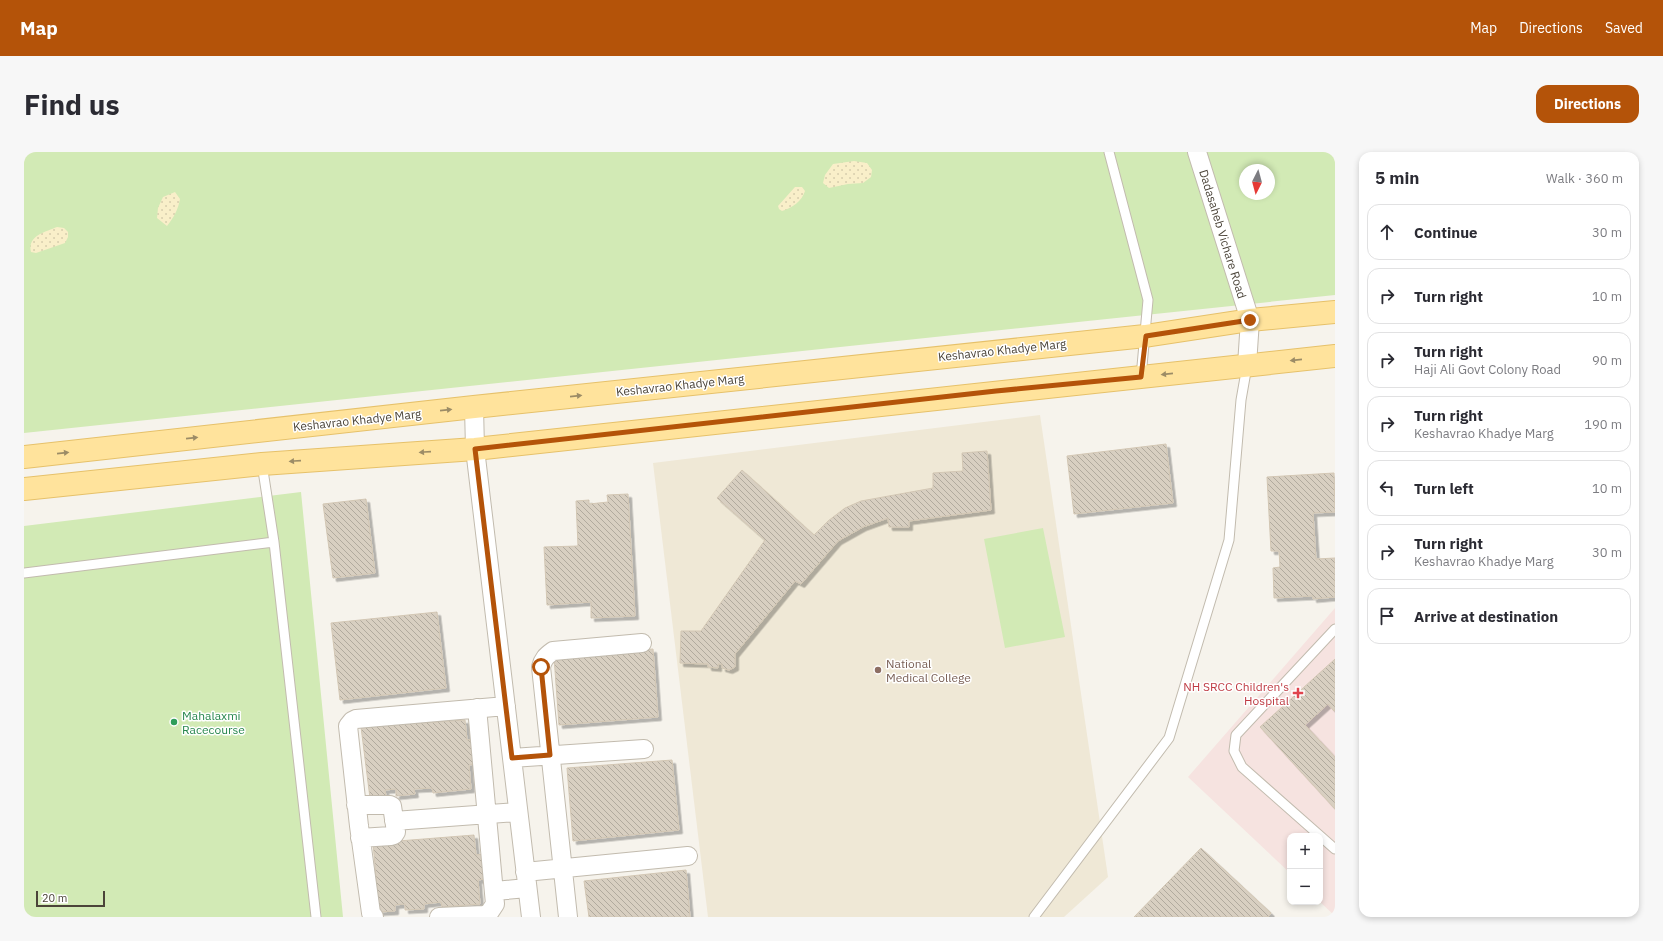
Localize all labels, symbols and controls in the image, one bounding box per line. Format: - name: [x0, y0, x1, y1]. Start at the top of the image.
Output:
- text: Map: [20, 16, 58, 40]
- text: Map: [1470, 19, 1497, 37]
- text: Directions: [1519, 19, 1583, 37]
- text: Saved: [1605, 19, 1643, 37]
- button: Directions: [1536, 85, 1639, 123]
- text: Find us: [24, 86, 120, 123]
- north arrow: [1239, 164, 1275, 200]
- text: 5 min: [1375, 167, 1419, 189]
- street label: Dadasaheb Vichare Road: [1196, 168, 1250, 300]
- text: Walk · 360 m: [1546, 170, 1623, 187]
- icon: ahead: [1376, 221, 1398, 243]
- text: Continue: [1414, 223, 1478, 242]
- text: 30 m: [1592, 224, 1622, 241]
- icon: right: [1376, 285, 1398, 307]
- text: Turn right: [1414, 287, 1483, 306]
- text: 10 m: [1592, 288, 1622, 305]
- route end: [1241, 311, 1259, 329]
- street label: Keshavrao Khadye Marg: [937, 336, 1068, 364]
- text: Turn right: [1414, 342, 1483, 361]
- icon: right: [1376, 349, 1398, 371]
- text: 90 m: [1592, 352, 1622, 369]
- one-way arrow: [1290, 357, 1302, 363]
- text: Haji Ali Govt Colony Road: [1414, 361, 1561, 378]
- street label: Keshavrao Khadye Marg: [615, 371, 746, 399]
- one-way arrow: [1161, 371, 1173, 378]
- one-way arrow: [570, 392, 582, 399]
- street label: Keshavrao Khadye Marg: [292, 406, 423, 434]
- text: Turn right: [1414, 406, 1483, 425]
- one-way arrow: [440, 407, 452, 413]
- icon: right: [1376, 413, 1398, 435]
- text: 190 m: [1584, 416, 1622, 433]
- text: Keshavrao Khadye Marg: [1414, 425, 1554, 442]
- one-way arrow: [186, 435, 198, 442]
- one-way arrow: [419, 449, 431, 456]
- one-way arrow: [57, 450, 69, 456]
- one-way arrow: [289, 458, 301, 465]
- icon: left: [1376, 477, 1398, 499]
- text: Turn left: [1414, 479, 1474, 498]
- text: 10 m: [1592, 480, 1622, 497]
- text: Turn right: [1414, 534, 1483, 553]
- icon: right: [1376, 541, 1398, 563]
- text: 30 m: [1592, 544, 1622, 561]
- text: Keshavrao Khadye Marg: [1414, 553, 1554, 570]
- icon: arrive: [1376, 605, 1398, 627]
- text: Arrive at destination: [1414, 607, 1558, 626]
- place label: National Medical College: [886, 656, 971, 685]
- route start: [532, 658, 550, 676]
- marker: National Medical College: [873, 665, 883, 675]
- place label: NH SRCC Children's Hospital: [1183, 679, 1289, 708]
- marker: NH SRCC Children's Hospital: [1292, 687, 1304, 699]
- place label: Mahalaxmi Racecourse: [182, 708, 245, 737]
- marker: Mahalaxmi Racecourse: [169, 717, 179, 727]
- map controls: [1287, 833, 1323, 905]
- button: +: [1287, 833, 1323, 869]
- button: −: [1287, 869, 1323, 905]
- scale bar: [36, 889, 105, 908]
- text: 20 m: [42, 891, 67, 905]

